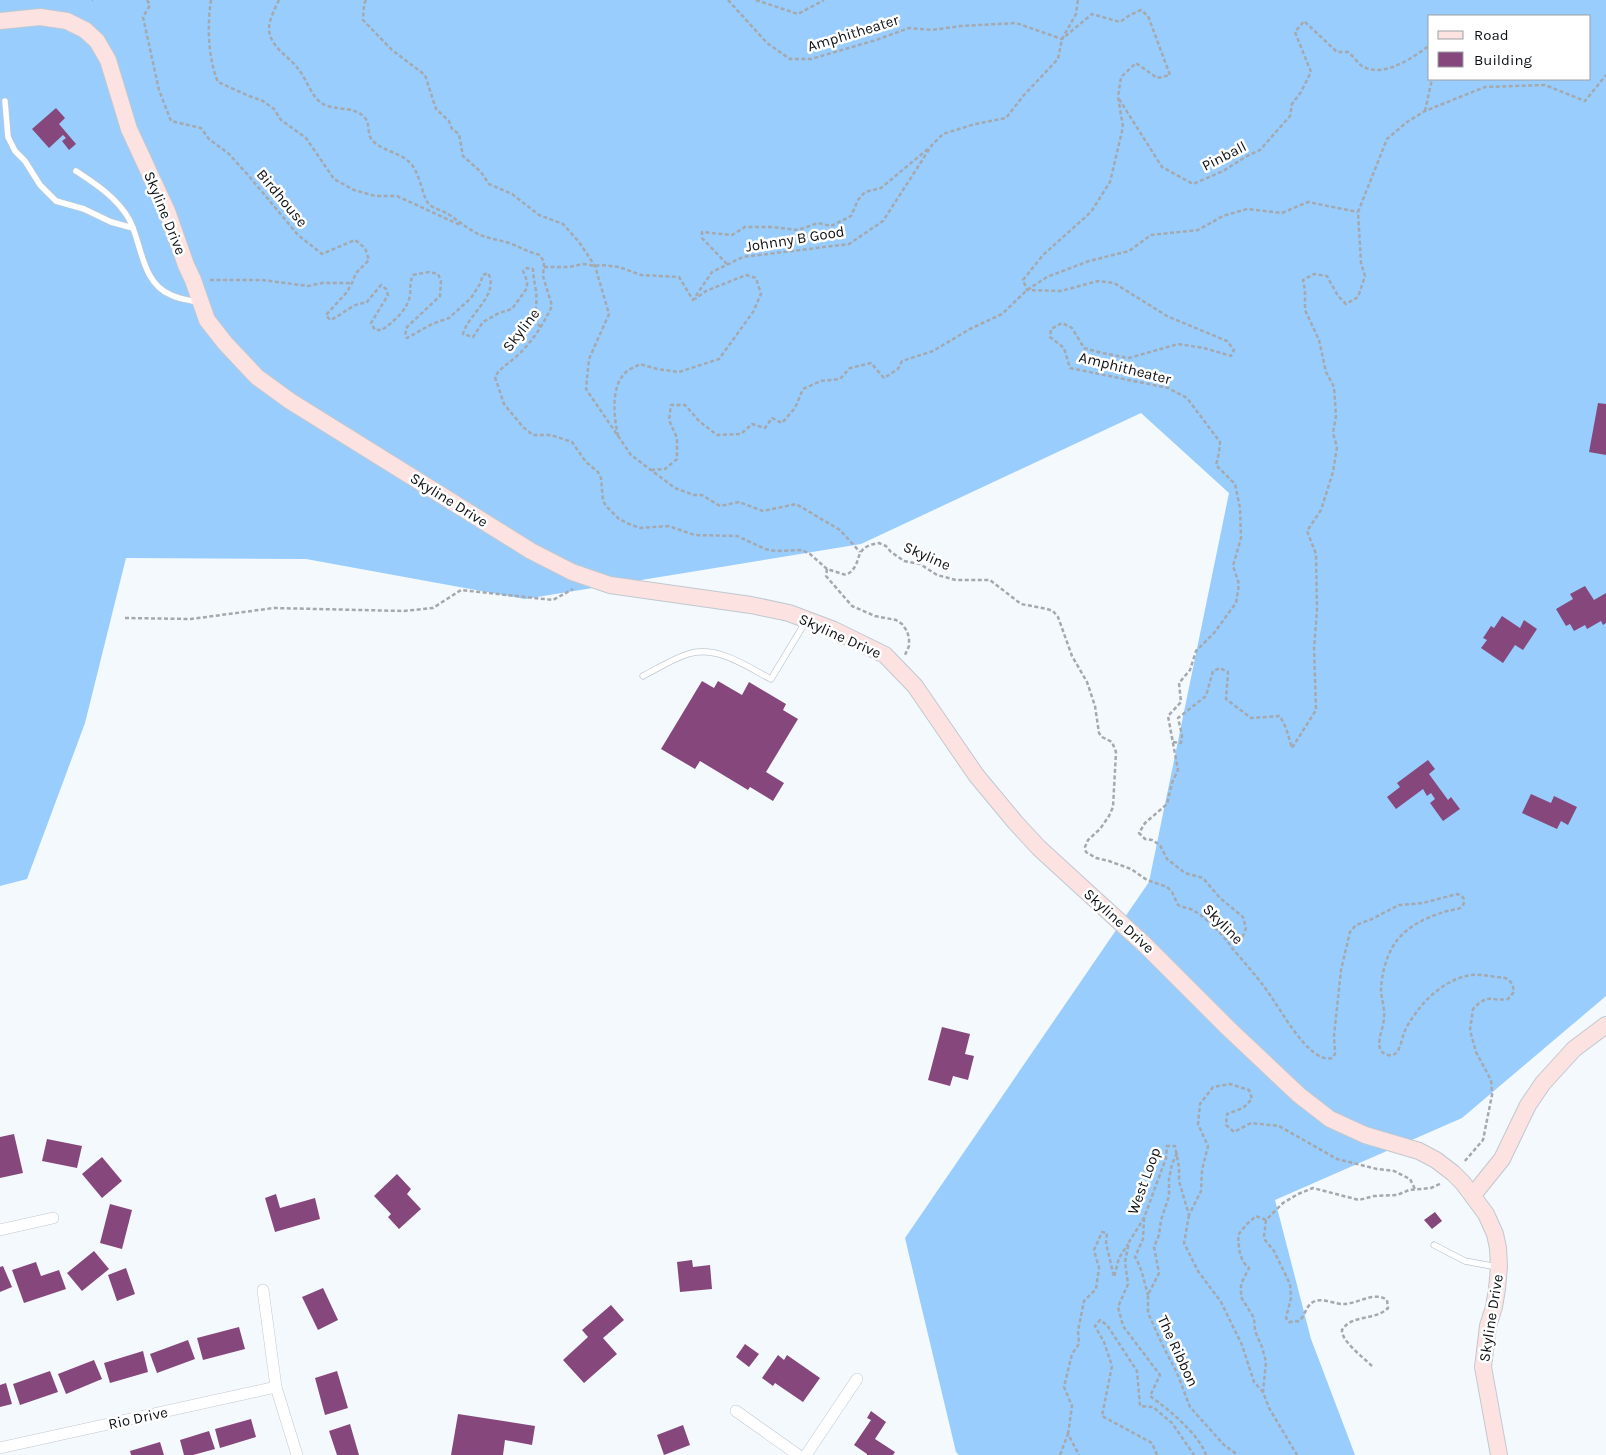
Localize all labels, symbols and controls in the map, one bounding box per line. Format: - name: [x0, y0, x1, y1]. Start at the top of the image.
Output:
- street label: Amphitheater: [805, 10, 901, 55]
- legend: [1428, 15, 1591, 80]
- text: Road: [1474, 26, 1509, 44]
- text: Building: [1474, 51, 1532, 69]
- street label: Pinball: [1199, 137, 1249, 175]
- street label: Birdhouse: [253, 165, 311, 231]
- street label: Skyline Drive: [140, 169, 190, 257]
- street label: Johnny B Good: [744, 222, 846, 256]
- street label: Skyline: [499, 305, 543, 355]
- street label: Amphitheater: [1077, 348, 1174, 388]
- street label: Skyline Drive: [407, 469, 491, 531]
- street label: Skyline: [901, 538, 953, 574]
- street label: Skyline Drive: [796, 610, 884, 662]
- street label: Skyline Drive: [1080, 885, 1158, 957]
- street label: Skyline: [1199, 900, 1247, 948]
- street label: West Loop: [1124, 1145, 1164, 1217]
- street label: Skyline Drive: [1475, 1273, 1507, 1363]
- street label: The Ribbon: [1154, 1313, 1202, 1389]
- street label: Rio Drive: [107, 1403, 169, 1433]

